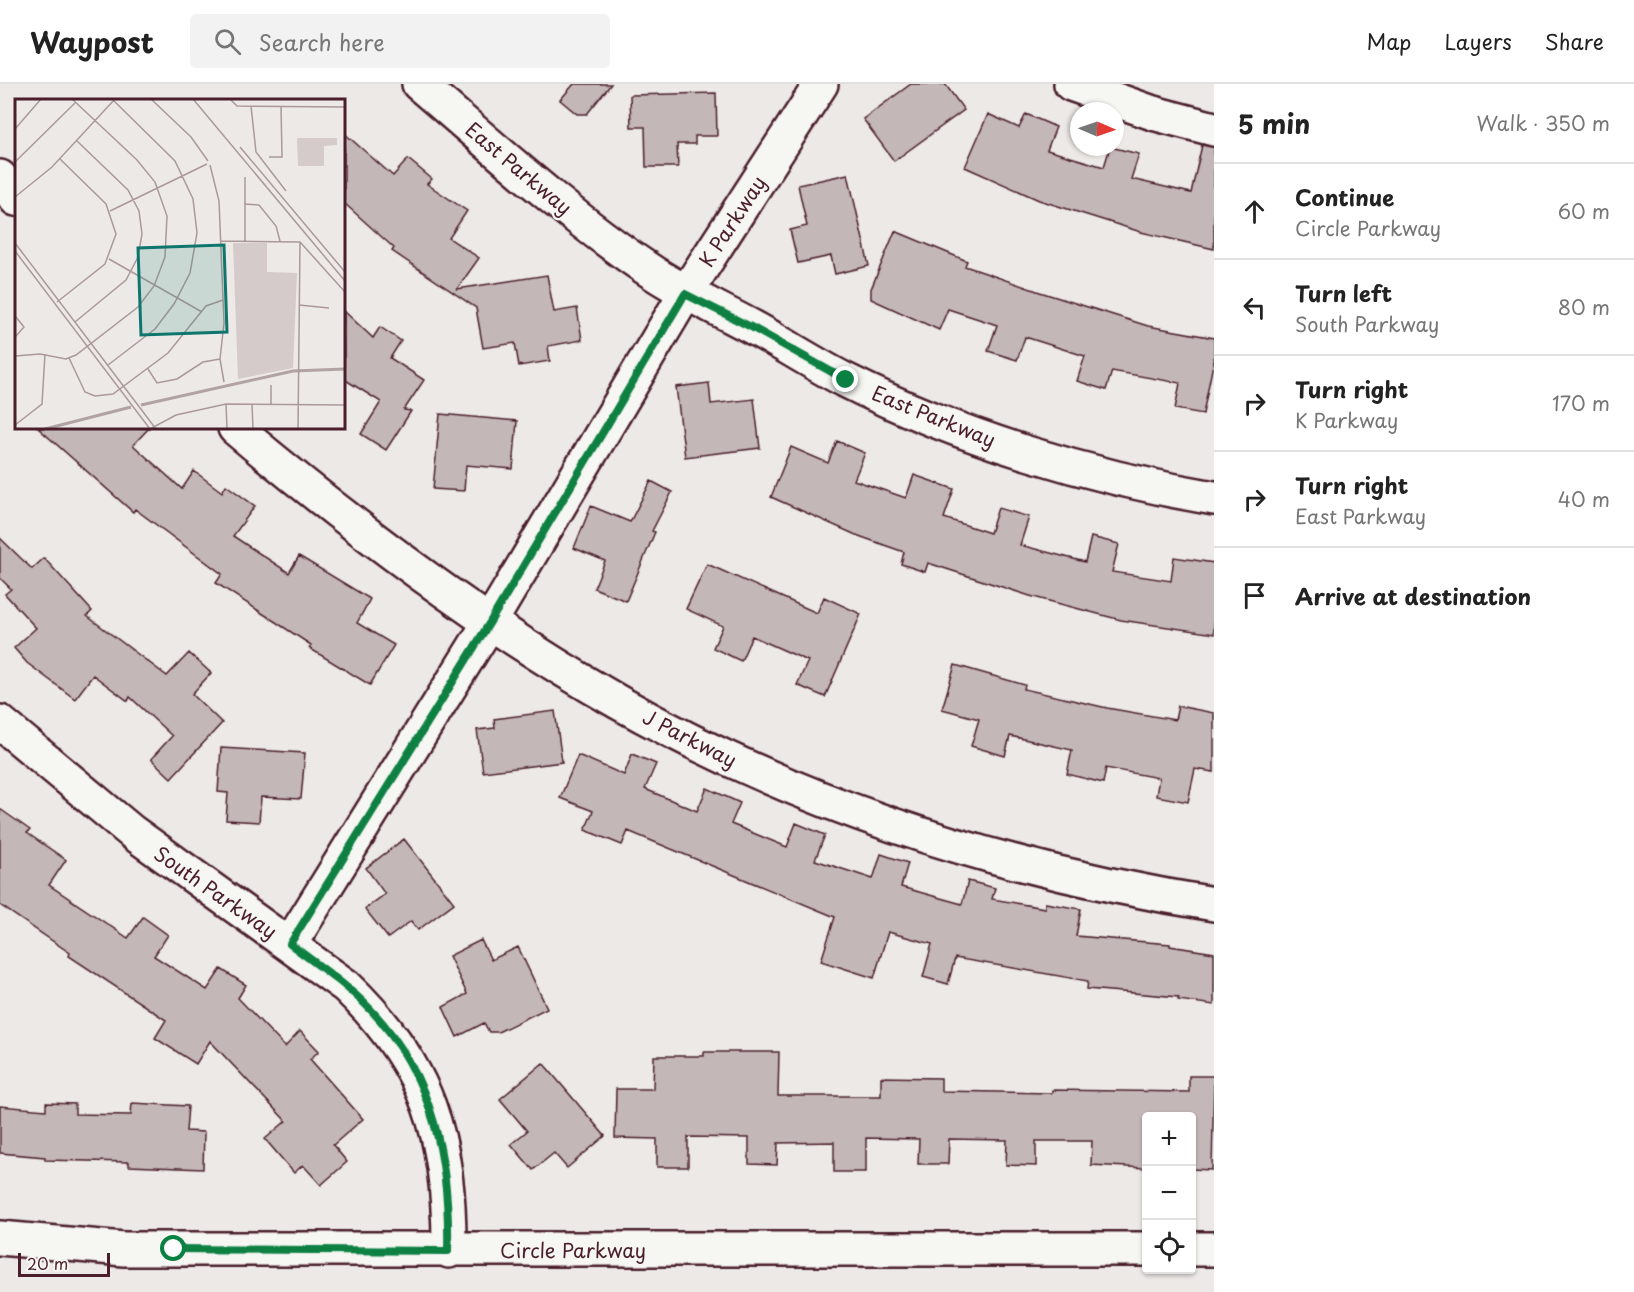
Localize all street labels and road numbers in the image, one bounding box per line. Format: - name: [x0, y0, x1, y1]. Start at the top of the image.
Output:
- street label: East Parkway: [459, 114, 579, 222]
- street label: K Parkway: [691, 170, 773, 272]
- street label: East Parkway: [868, 378, 1000, 454]
- street label: J Parkway: [638, 701, 742, 775]
- street label: South Parkway: [148, 838, 284, 946]
- street label: Circle Parkway: [500, 1235, 646, 1265]

